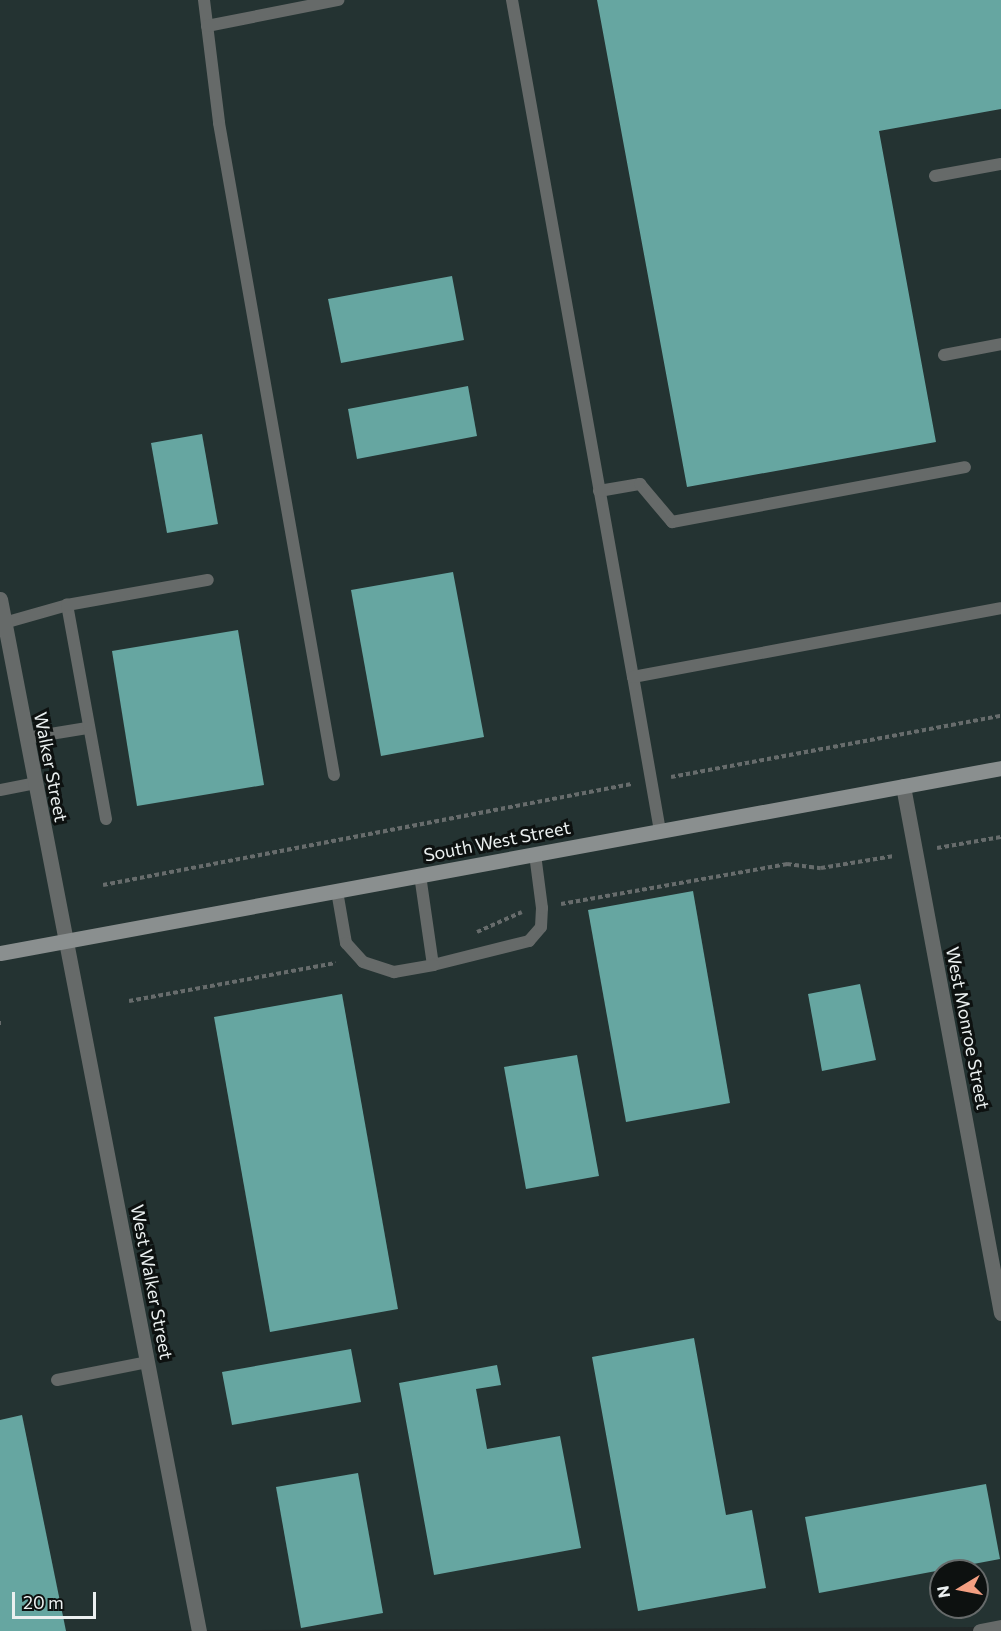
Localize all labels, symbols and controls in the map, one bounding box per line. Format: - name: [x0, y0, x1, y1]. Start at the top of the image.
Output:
- street label: Walker Street: [30, 710, 72, 824]
- street label: South West Street: [422, 816, 572, 866]
- street label: West Monroe Street: [942, 945, 994, 1111]
- street label: West Walker Street: [126, 1203, 178, 1361]
- north arrow: [929, 1559, 989, 1619]
- scale bar: [15, 1580, 99, 1618]
- text: N: [932, 1584, 953, 1599]
- text: 20 m: [23, 1591, 64, 1613]

